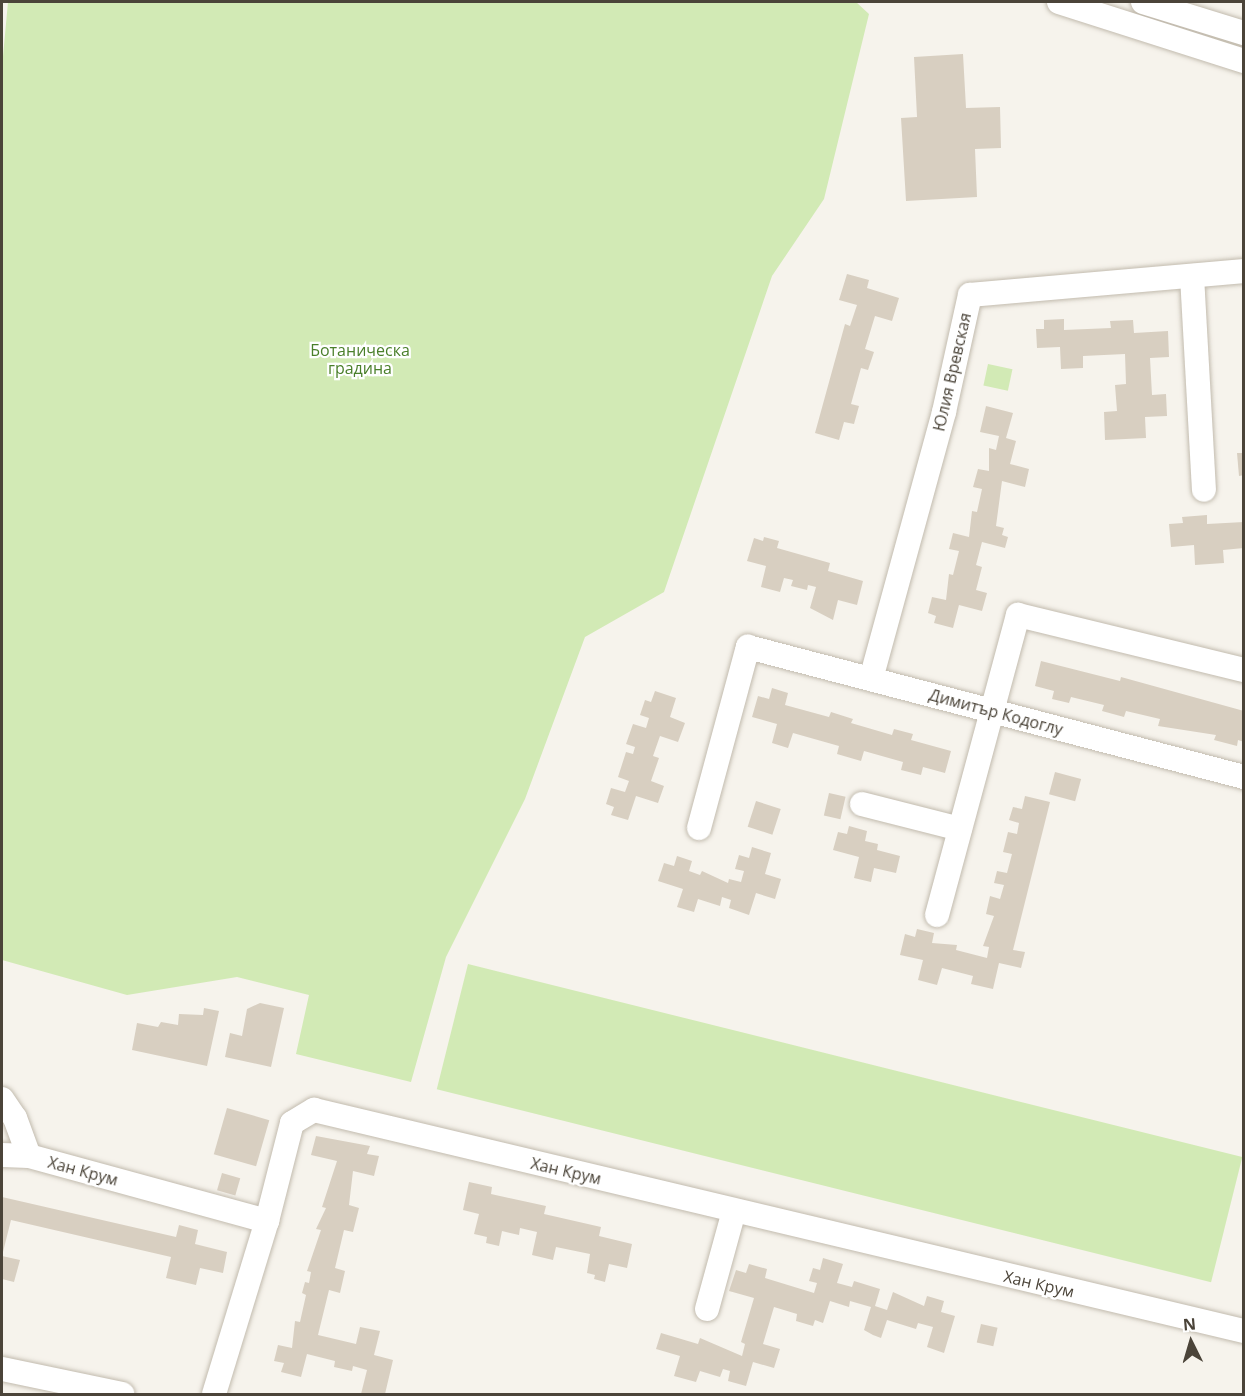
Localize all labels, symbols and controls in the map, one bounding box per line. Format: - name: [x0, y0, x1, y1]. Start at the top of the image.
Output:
- street label: Юлия Вревская: [929, 311, 975, 433]
- park label: Ботаническа градина: [310, 340, 410, 378]
- street label: Димитър Кодоглу: [927, 685, 1065, 739]
- street label: Хан Крум: [46, 1152, 120, 1190]
- street label: Хан Крум: [529, 1154, 603, 1188]
- street label: Хан Крум: [1002, 1267, 1076, 1301]
- north arrow: [1161, 1312, 1221, 1372]
- text: N: [1182, 1313, 1197, 1336]

